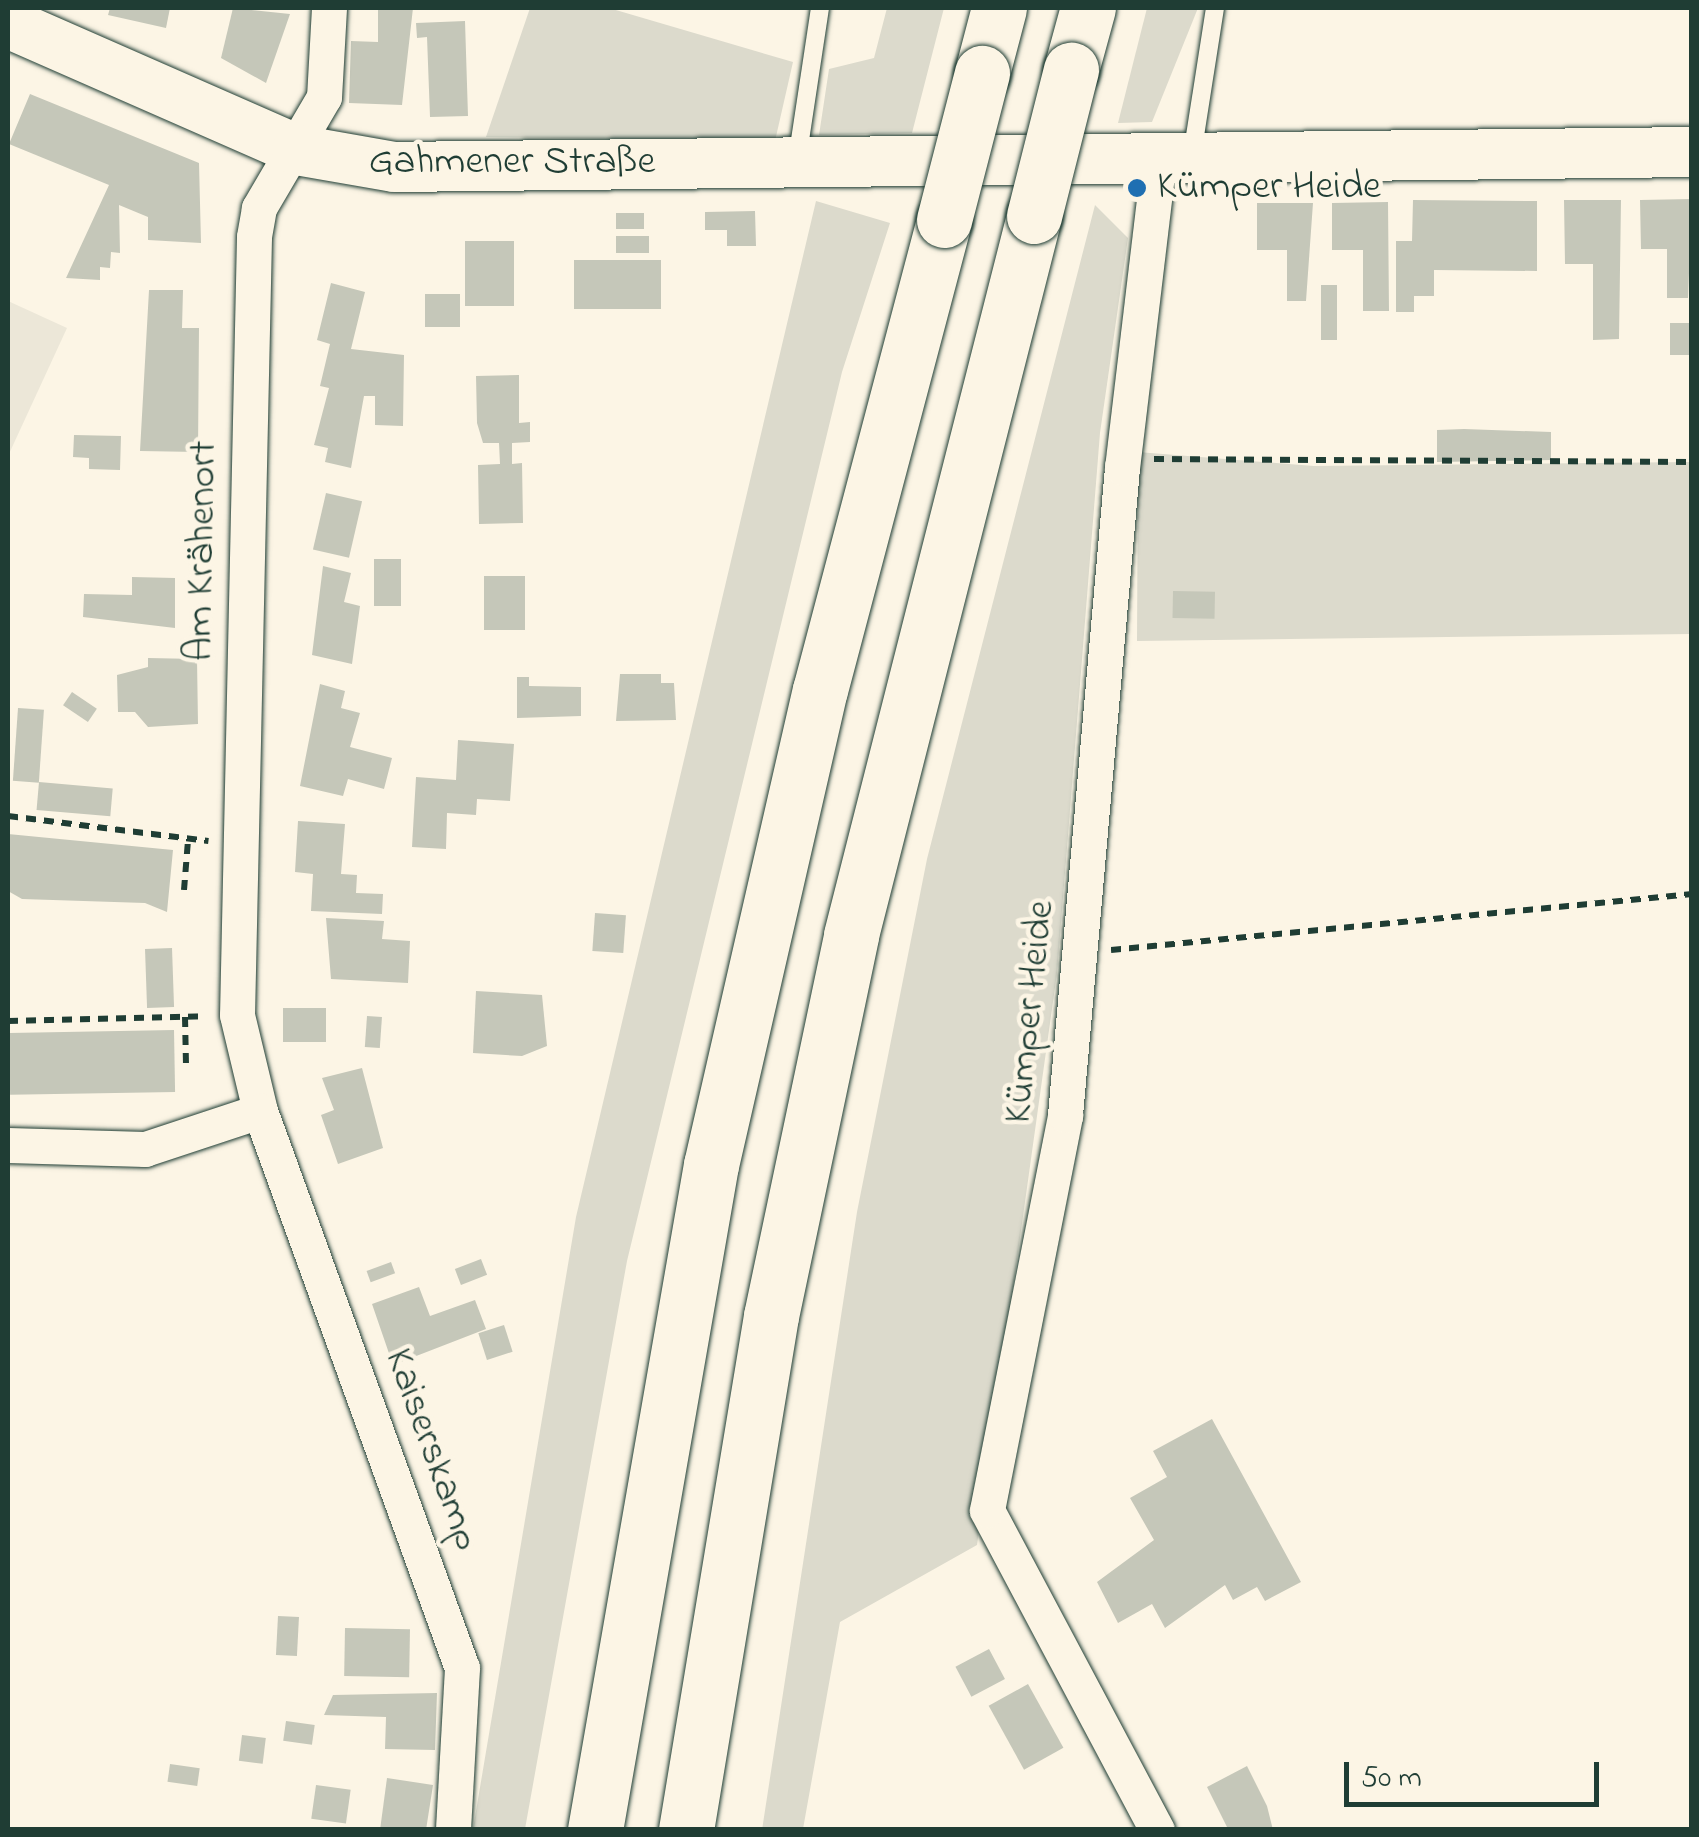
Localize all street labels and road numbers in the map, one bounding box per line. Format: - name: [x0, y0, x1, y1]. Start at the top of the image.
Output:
- street label: Gahmener Straße: [369, 139, 655, 187]
- street label: Am Krähenort: [177, 440, 229, 662]
- street label: Kümper Heide: [995, 898, 1067, 1126]
- street label: Kaiserskamp: [372, 1343, 490, 1557]

